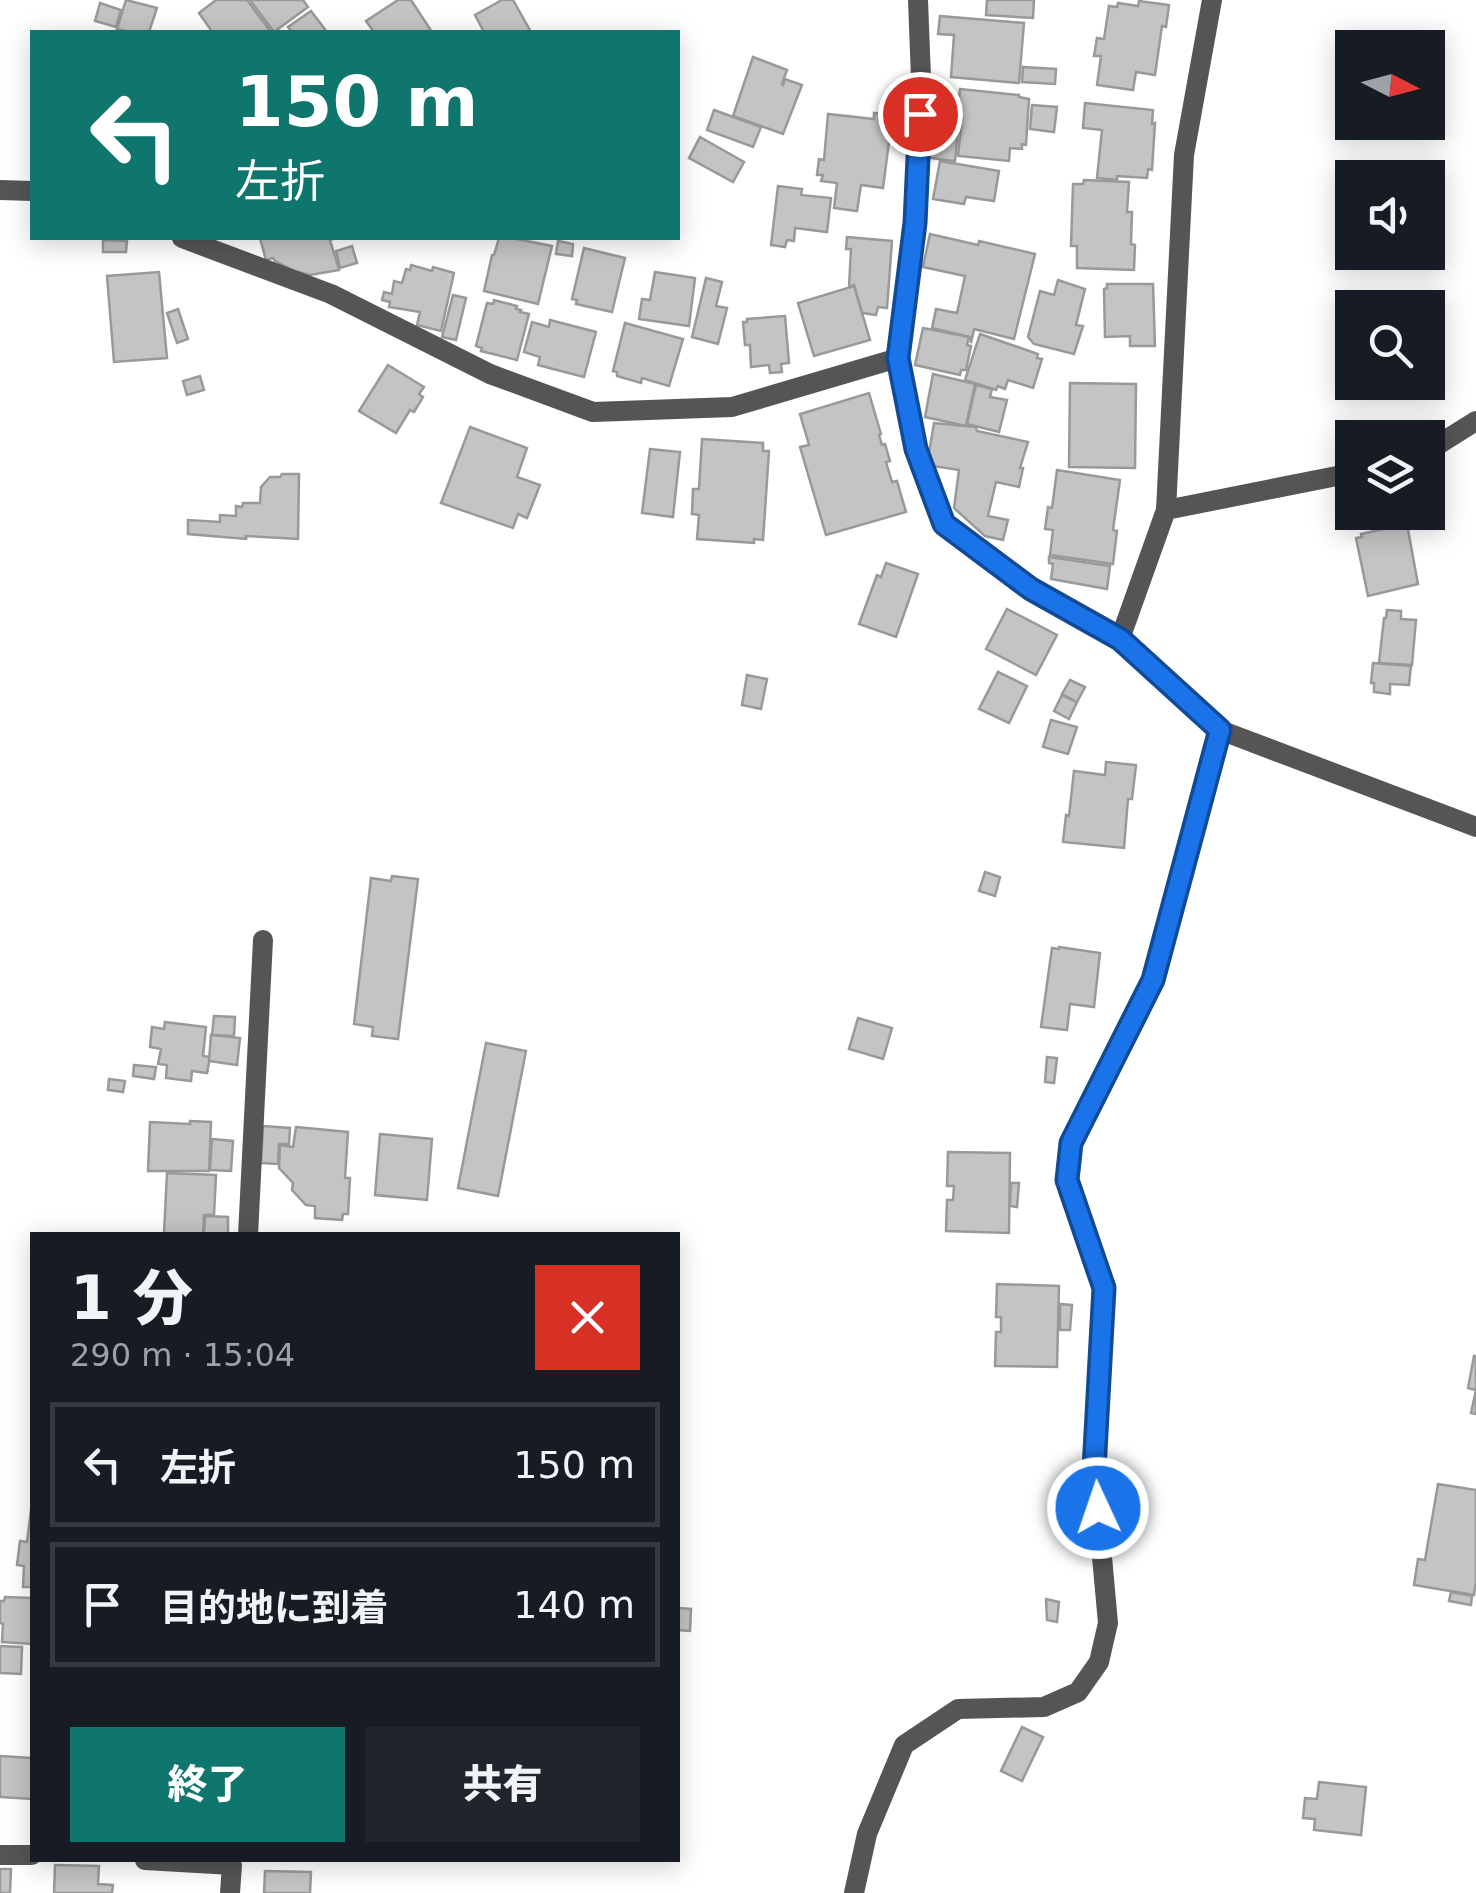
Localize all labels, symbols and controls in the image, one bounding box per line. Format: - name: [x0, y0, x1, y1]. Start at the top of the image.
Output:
- north arrow: [1335, 30, 1445, 140]
- map controls: [1335, 30, 1445, 530]
- text: 150 m: [235, 61, 478, 143]
- icon: left: [70, 70, 200, 200]
- pin: [878, 72, 963, 157]
- icon: arrive: [893, 87, 948, 142]
- text: 左折: [235, 155, 325, 208]
- button: sound: [1335, 160, 1445, 270]
- button: search: [1335, 290, 1445, 400]
- button: layers: [1335, 420, 1445, 530]
- text: 1 分: [70, 1263, 193, 1333]
- button: close: [535, 1265, 640, 1370]
- text: 290 m · 15:04: [70, 1336, 295, 1374]
- icon: left: [75, 1437, 130, 1492]
- text: 150 m: [513, 1443, 635, 1487]
- text: 左折: [160, 1446, 236, 1490]
- position arrow: [1046, 1456, 1150, 1560]
- icon: arrive: [75, 1577, 130, 1632]
- text: 140 m: [513, 1583, 635, 1627]
- text: 目的地に到着: [160, 1586, 388, 1630]
- button: 終了: [70, 1727, 345, 1842]
- button: 共有: [365, 1727, 640, 1842]

